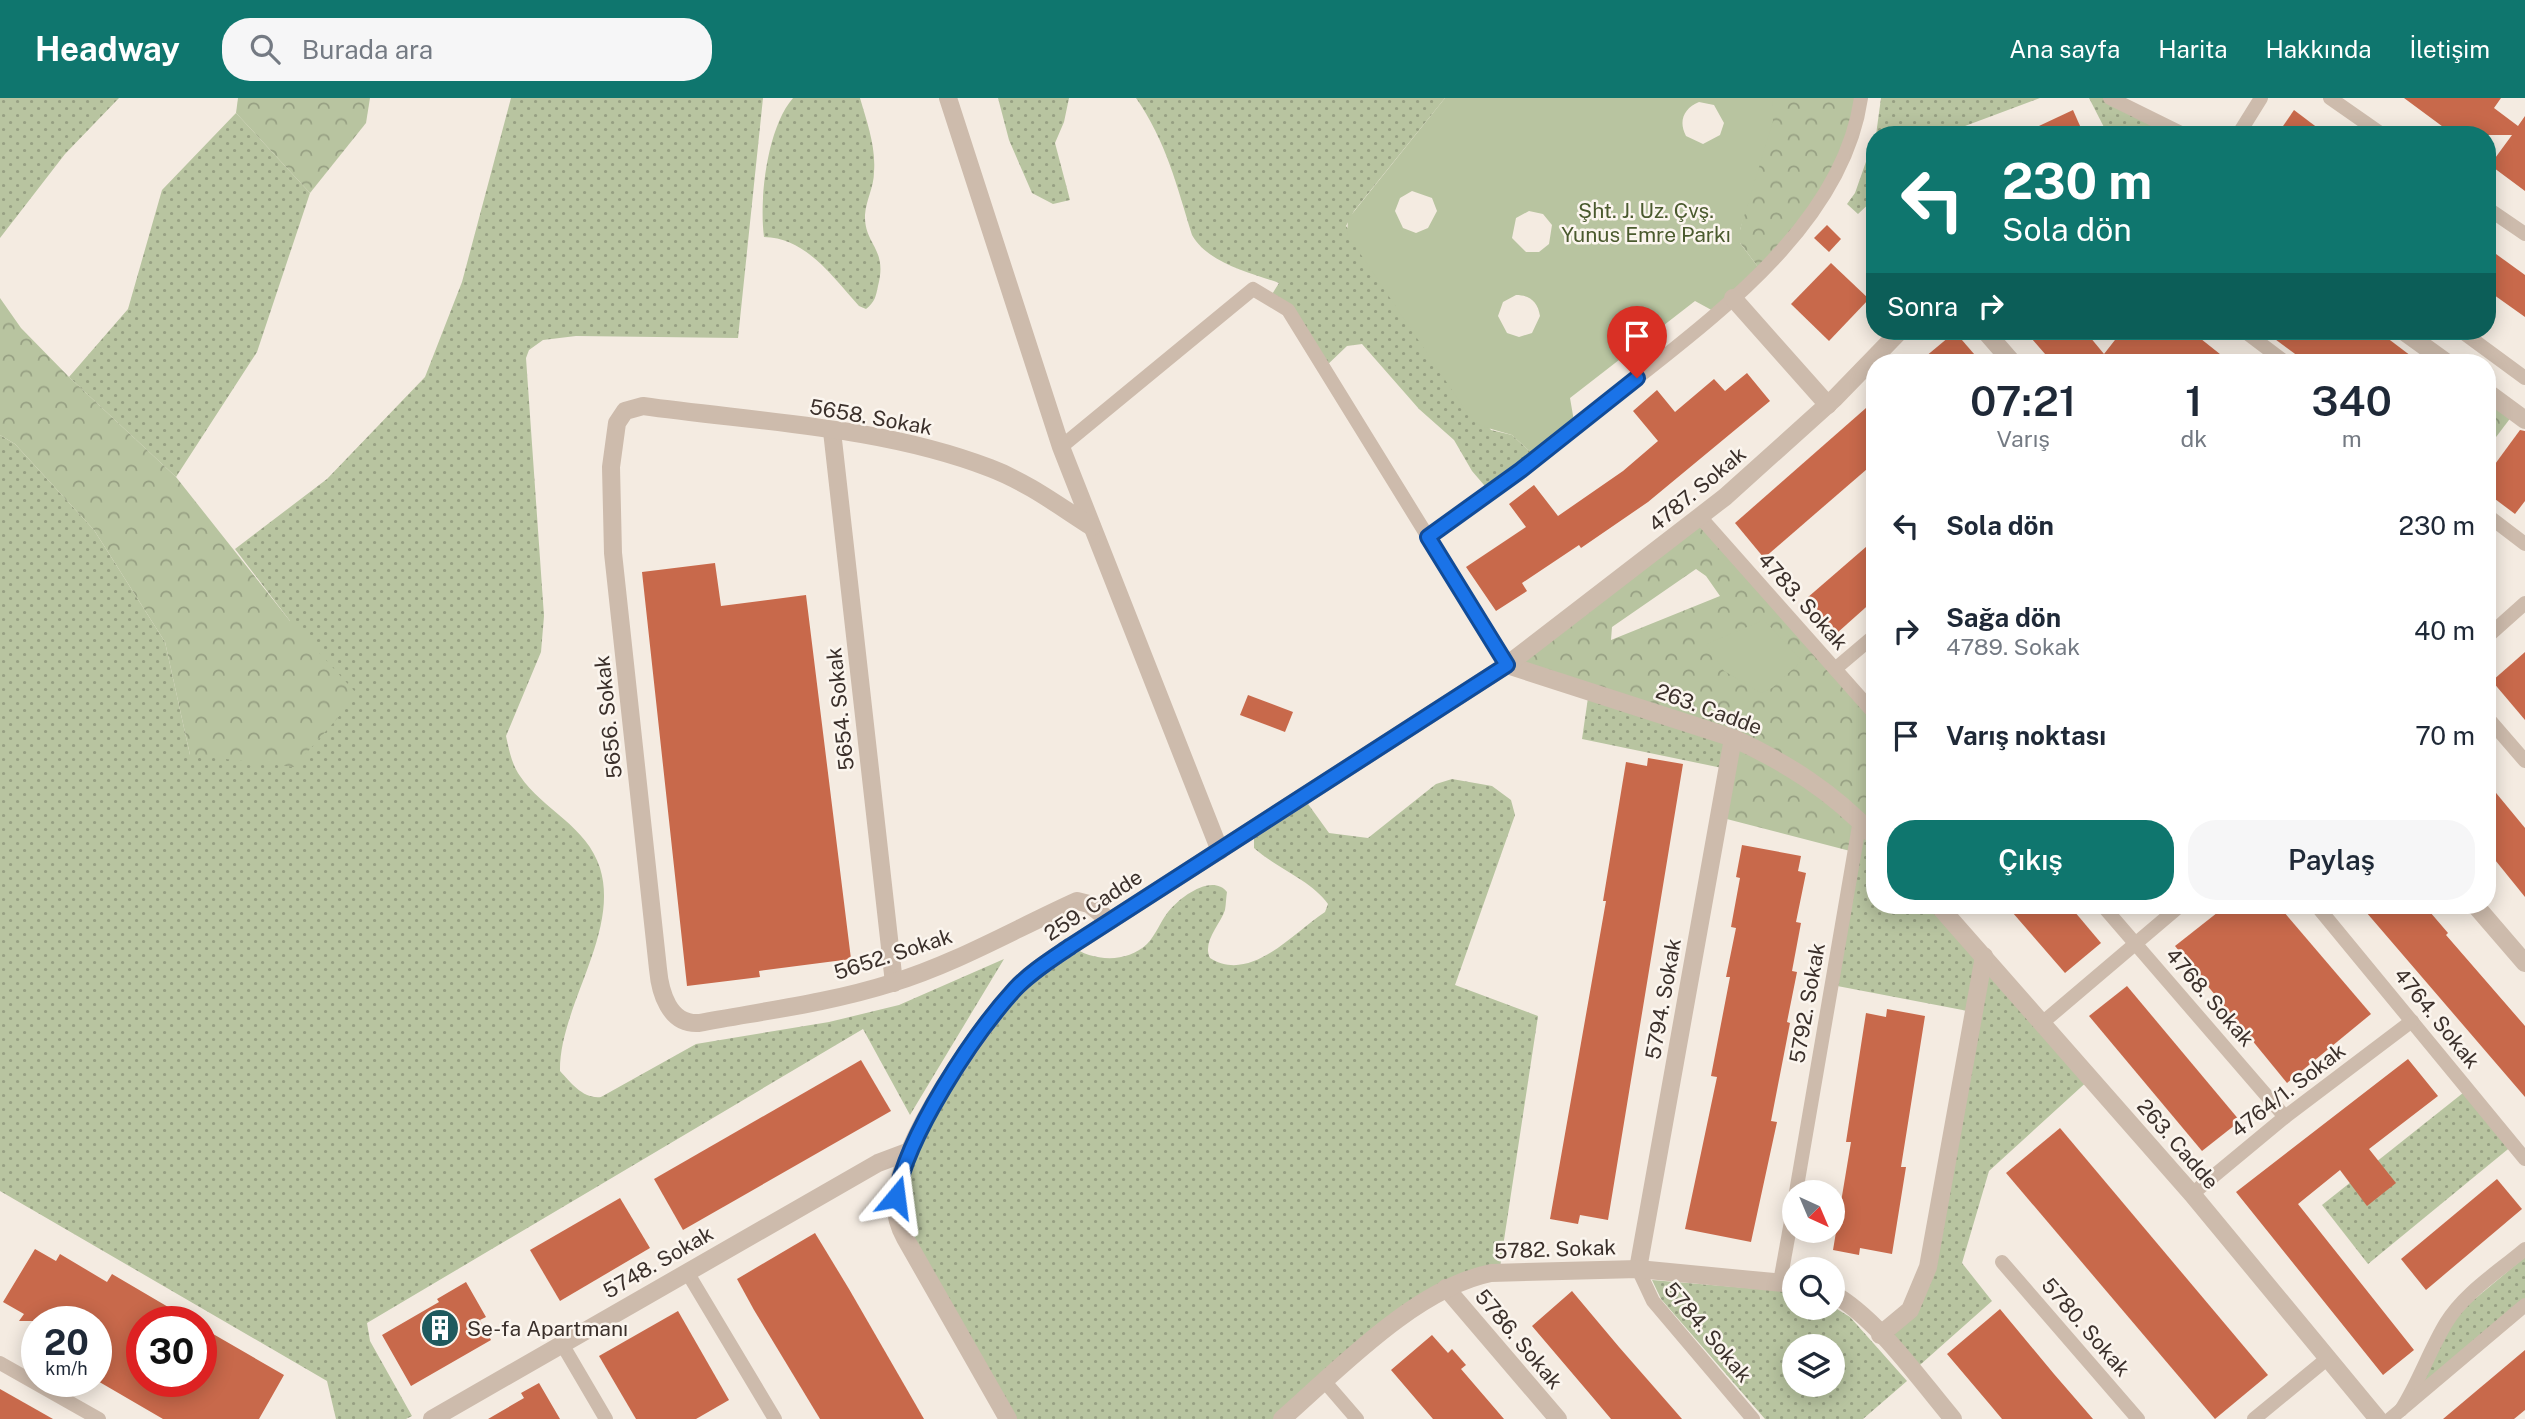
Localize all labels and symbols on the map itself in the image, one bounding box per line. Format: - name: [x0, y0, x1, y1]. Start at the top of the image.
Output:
- park label: Şht. J. Uz. Çvş. Yunus Emre Parkı: [1561, 198, 1731, 247]
- pin: [1607, 306, 1667, 378]
- street label: 5658. Sokak: [808, 394, 934, 440]
- street label: 4787. Sokak: [1643, 441, 1751, 537]
- street label: 4783. Sokak: [1753, 547, 1853, 655]
- street label: 5654. Sokak: [821, 646, 859, 772]
- street label: 5656. Sokak: [589, 654, 627, 780]
- street label: 263. Cadde: [1652, 678, 1766, 740]
- street label: 259. Cadde: [1039, 864, 1147, 946]
- street label: 5652. Sokak: [831, 923, 956, 985]
- street label: 5794. Sokak: [1640, 936, 1686, 1061]
- street label: 5792. Sokak: [1784, 941, 1830, 1065]
- street label: 4768. Sokak: [2160, 943, 2260, 1052]
- street label: 4764. Sokak: [2389, 963, 2485, 1073]
- street label: 4764/1. Sokak: [2226, 1038, 2350, 1142]
- street label: 263. Cadde: [2132, 1094, 2224, 1194]
- position arrow: [859, 1160, 933, 1234]
- north arrow: [1782, 1180, 1844, 1242]
- street label: 5748. Sokak: [599, 1220, 718, 1304]
- street label: 5782. Sokak: [1493, 1234, 1617, 1264]
- street label: 5780. Sokak: [2036, 1273, 2136, 1382]
- street label: 5784. Sokak: [1659, 1277, 1757, 1387]
- street label: 5786. Sokak: [1470, 1284, 1568, 1394]
- speed limit sign: 30: [126, 1306, 217, 1397]
- building icon: Se-fa Apartmanı: [419, 1307, 461, 1349]
- place label: Se-fa Apartmanı: [467, 1316, 628, 1341]

